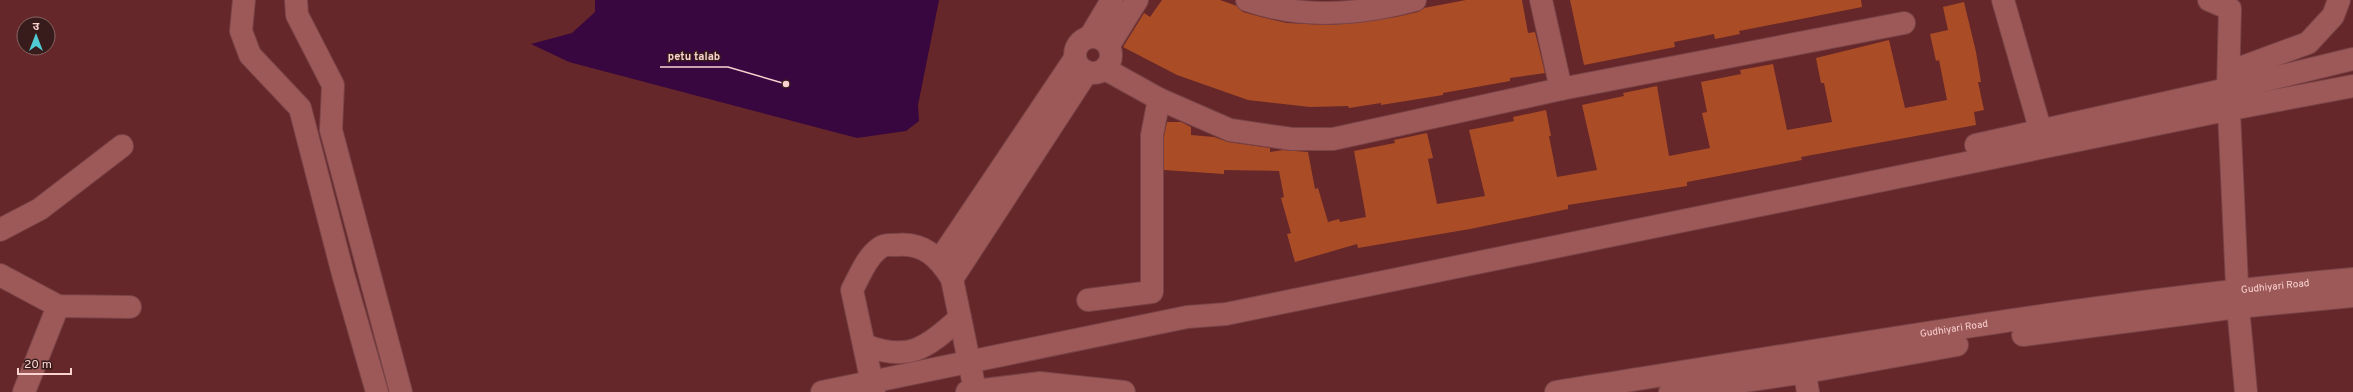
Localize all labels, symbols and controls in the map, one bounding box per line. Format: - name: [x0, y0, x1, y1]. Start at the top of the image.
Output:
- north arrow: [16, 16, 56, 56]
- text: उ: [33, 20, 40, 34]
- callout: petu talab: [660, 44, 728, 67]
- text: petu talab: [668, 50, 720, 64]
- street label: Gudhiyari Road: [2240, 277, 2310, 297]
- street label: Gudhiyari Road: [1919, 317, 1989, 340]
- scale bar: [18, 350, 71, 376]
- text: 20 m: [24, 357, 52, 373]

